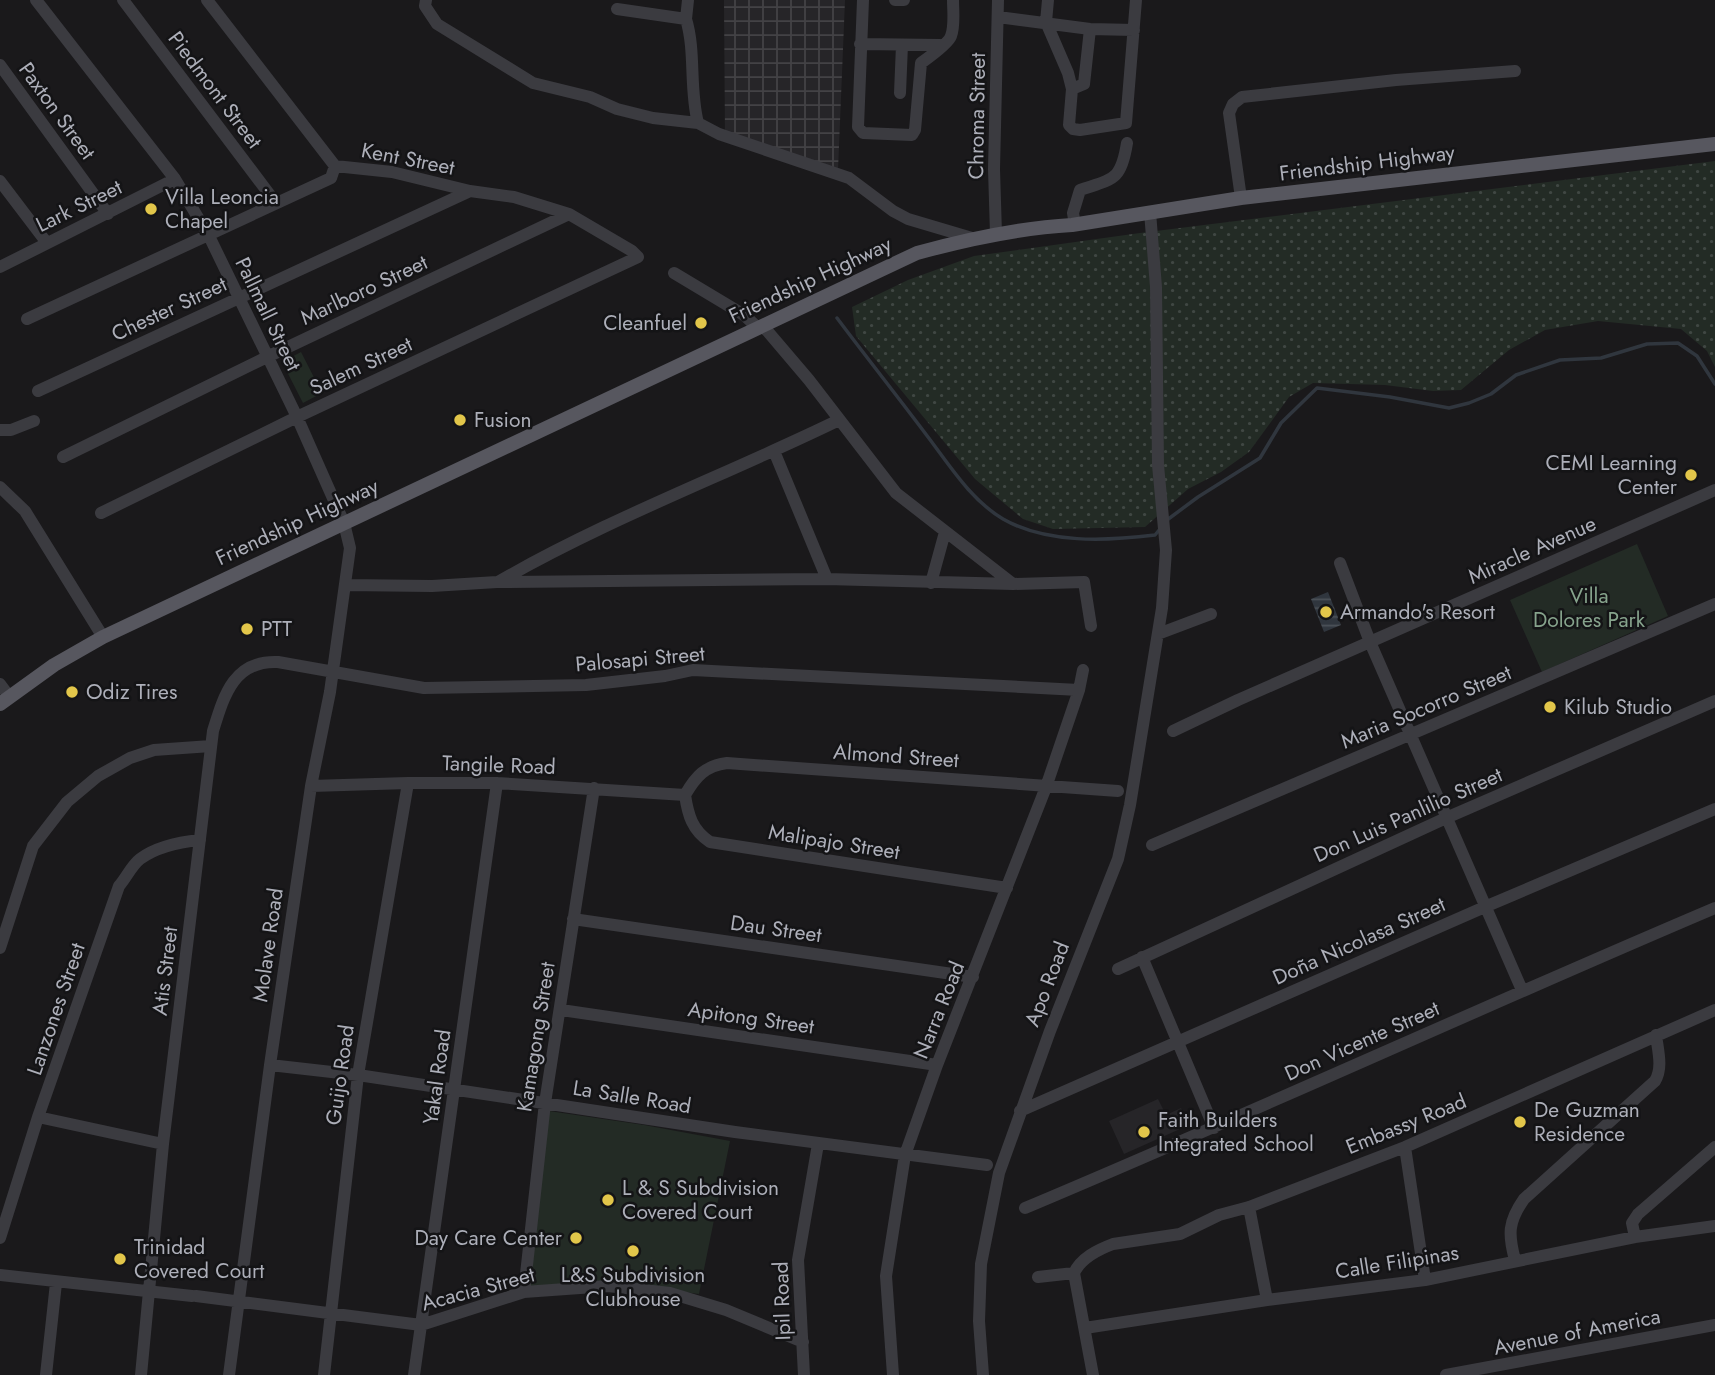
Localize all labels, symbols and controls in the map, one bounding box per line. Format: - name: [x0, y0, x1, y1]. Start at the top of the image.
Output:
- street label: Piedmont Street: [161, 25, 269, 155]
- street label: Chroma Street: [961, 52, 993, 180]
- street label: Paxton Street: [11, 56, 103, 166]
- street label: Kent Street: [359, 135, 457, 183]
- street label: Friendship Highway: [1278, 137, 1457, 189]
- street label: Lark Street: [31, 172, 127, 240]
- place label: Villa Leoncia Chapel: [165, 182, 279, 236]
- marker: Villa Leoncia Chapel: [143, 201, 159, 217]
- street label: Friendship Highway: [724, 229, 897, 331]
- street label: Marlboro Street: [295, 247, 433, 333]
- street label: Pallmall Street: [228, 252, 308, 376]
- street label: Chester Street: [106, 269, 232, 349]
- place label: Cleanfuel: [603, 308, 687, 338]
- marker: Cleanfuel: [693, 315, 709, 331]
- street label: Salem Street: [305, 329, 417, 403]
- place label: Fusion: [474, 405, 532, 435]
- marker: Fusion: [452, 412, 468, 428]
- place label: CEMI Learning Center: [1546, 448, 1678, 502]
- marker: CEMI Learning Center: [1683, 467, 1699, 483]
- street label: Friendship Highway: [211, 471, 384, 573]
- street label: Miracle Avenue: [1463, 508, 1601, 592]
- park label: Villa Dolores Park: [1533, 581, 1646, 635]
- place label: Armando's Resort: [1340, 597, 1495, 627]
- marker: Armando's Resort: [1318, 604, 1334, 620]
- place label: PTT: [261, 614, 292, 644]
- marker: PTT: [239, 621, 255, 637]
- street label: Palosapi Street: [574, 638, 706, 680]
- street label: Maria Socorro Street: [1336, 658, 1516, 756]
- place label: Odiz Tires: [86, 677, 177, 707]
- marker: Odiz Tires: [64, 684, 80, 700]
- place label: Kilub Studio: [1564, 692, 1672, 722]
- marker: Kilub Studio: [1542, 699, 1558, 715]
- street label: Almond Street: [832, 737, 960, 775]
- street label: Tangile Road: [442, 748, 556, 782]
- street label: Don Luis Panlilio Street: [1309, 760, 1507, 870]
- street label: Malipajo Street: [766, 817, 902, 867]
- street label: Molave Road: [245, 886, 291, 1004]
- street label: Doña Nicolasa Street: [1268, 889, 1450, 993]
- street label: Dau Street: [728, 908, 824, 950]
- street label: Atis Street: [145, 925, 185, 1017]
- street label: Apo Road: [1017, 937, 1077, 1031]
- street label: Lanzones Street: [19, 939, 93, 1079]
- street label: Narra Road: [906, 957, 972, 1063]
- street label: Kamagong Street: [509, 960, 563, 1114]
- street label: Don Vicente Street: [1280, 993, 1444, 1089]
- street label: Apitong Street: [686, 994, 816, 1042]
- street label: Guijo Road: [318, 1023, 362, 1127]
- street label: Yakal Road: [415, 1028, 459, 1126]
- street label: La Salle Road: [571, 1073, 693, 1121]
- street label: Embassy Road: [1341, 1086, 1471, 1162]
- place label: De Guzman Residence: [1534, 1095, 1640, 1149]
- place label: Faith Builders Integrated School: [1158, 1105, 1314, 1159]
- marker: De Guzman Residence: [1512, 1114, 1528, 1130]
- marker: Faith Builders Integrated School: [1136, 1124, 1152, 1140]
- place label: L & S Subdivision Covered Court: [622, 1173, 779, 1227]
- marker: L & S Subdivision Covered Court: [600, 1192, 616, 1208]
- place label: Day Care Center: [414, 1223, 563, 1253]
- marker: Day Care Center: [568, 1230, 584, 1246]
- place label: Trinidad Covered Court: [134, 1232, 264, 1286]
- street label: Calle Filipinas: [1333, 1237, 1461, 1287]
- marker: L&S Subdivision Clubhouse: [625, 1243, 641, 1259]
- marker: Trinidad Covered Court: [112, 1251, 128, 1267]
- street label: Acacia Street: [418, 1259, 538, 1319]
- place label: L&S Subdivision Clubhouse: [561, 1260, 705, 1314]
- street label: Ipil Road: [766, 1261, 798, 1341]
- street label: Avenue of America: [1491, 1301, 1663, 1363]

